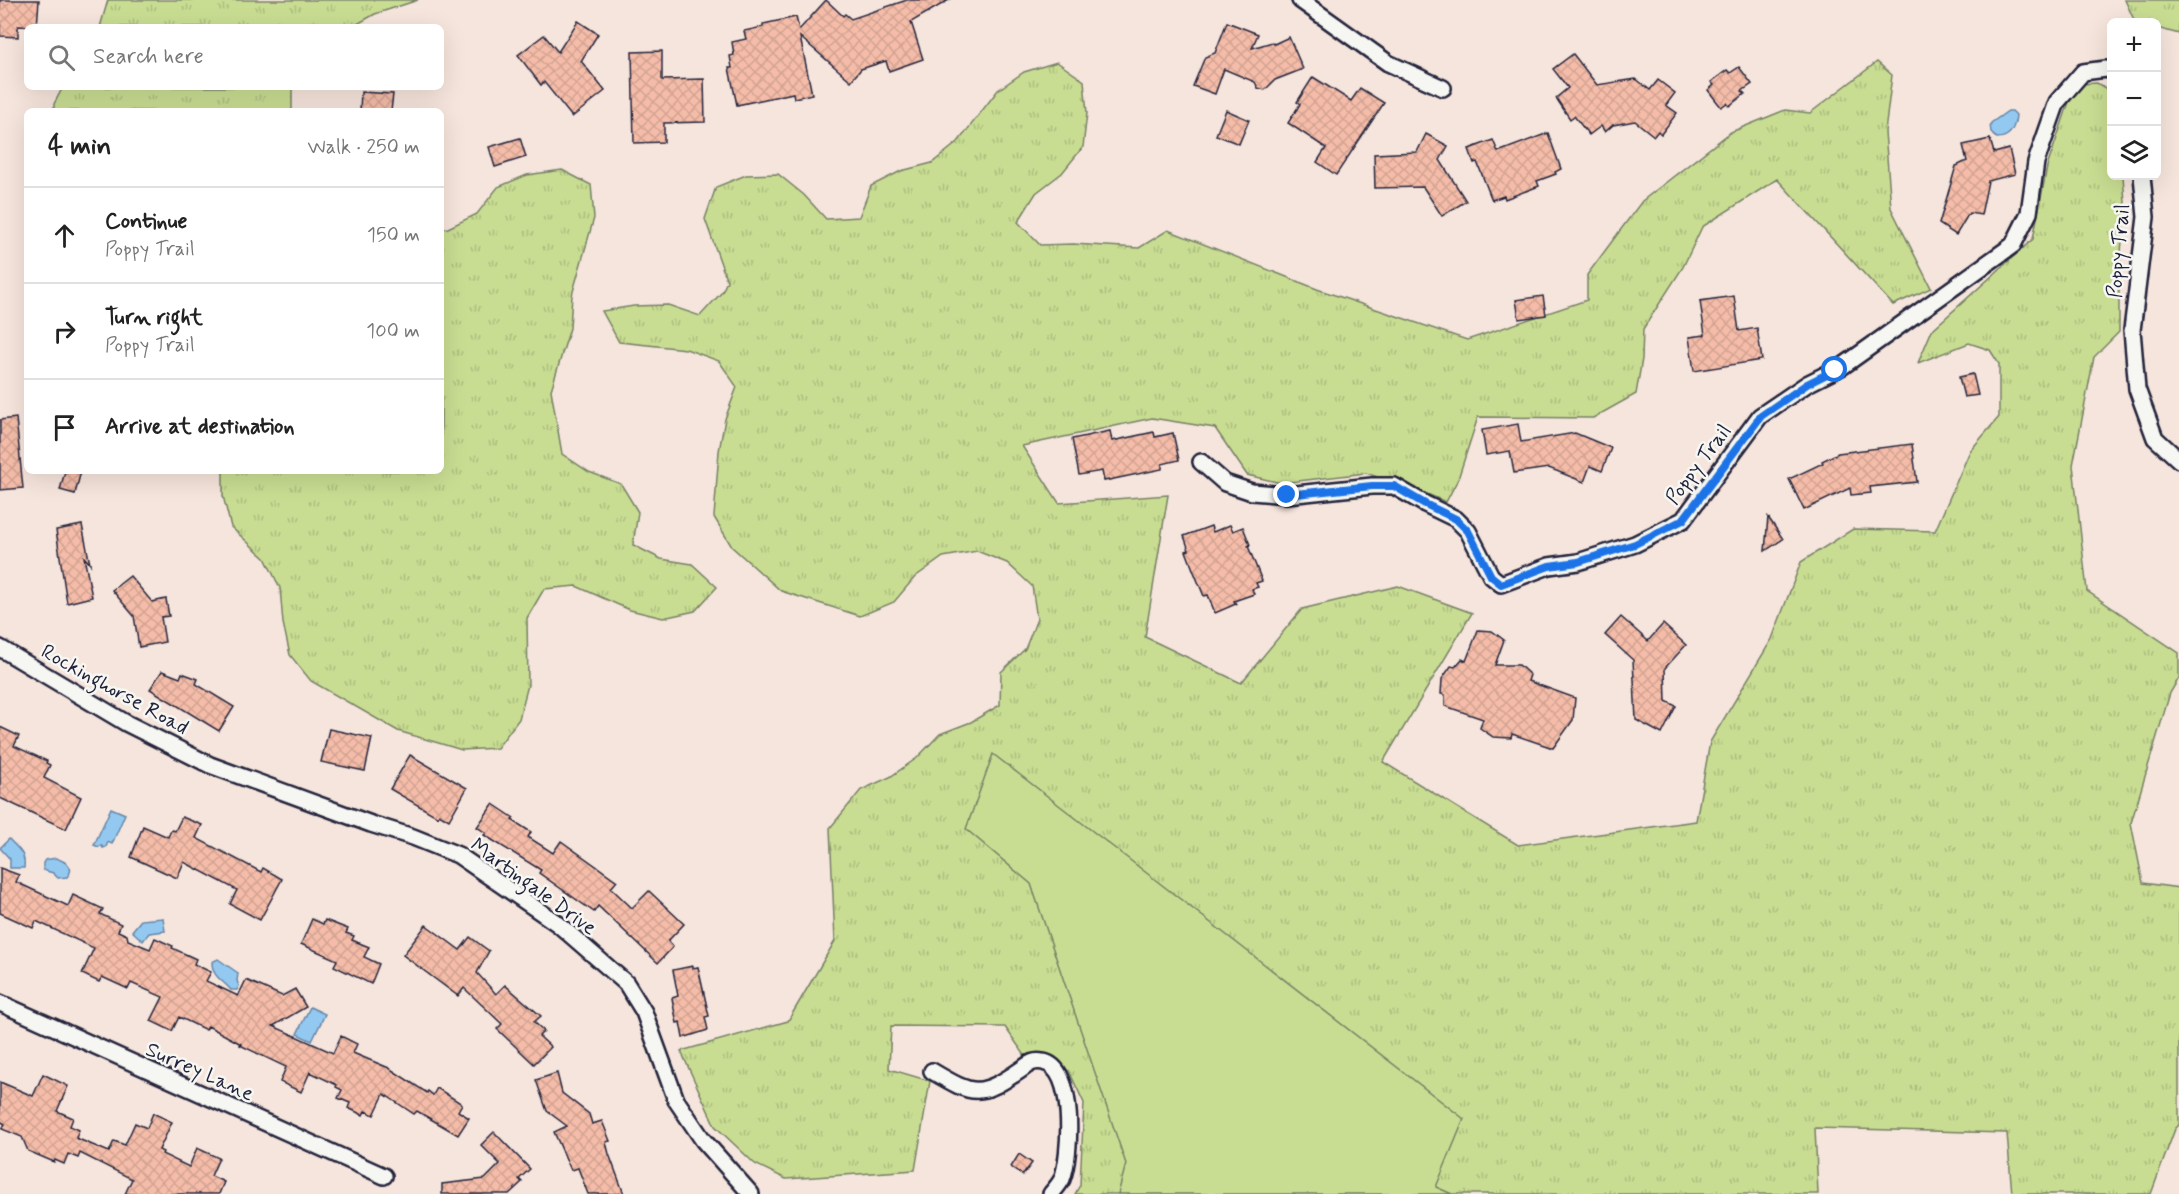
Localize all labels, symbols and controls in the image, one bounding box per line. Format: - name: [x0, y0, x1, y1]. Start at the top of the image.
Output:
- map controls: [2107, 18, 2161, 180]
- button: +: [2107, 18, 2161, 72]
- search box: [24, 24, 444, 90]
- icon: search: [45, 41, 78, 74]
- text: Search here: [93, 43, 204, 71]
- button: −: [2107, 72, 2161, 126]
- button: layers: [2107, 126, 2161, 180]
- text: 4 min: [48, 130, 111, 164]
- text: Walk · 250 m: [308, 134, 420, 161]
- street label: Poppy Trail: [2101, 203, 2137, 299]
- text: Continue: [105, 208, 187, 236]
- icon: ahead: [48, 219, 81, 252]
- text: 150 m: [367, 222, 420, 249]
- text: Poppy Trail: [105, 236, 195, 263]
- text: Turn right: [105, 304, 203, 332]
- icon: right: [48, 315, 81, 348]
- text: 100 m: [366, 318, 420, 345]
- text: Poppy Trail: [105, 332, 195, 359]
- route start: [1821, 356, 1847, 382]
- icon: arrive: [48, 411, 81, 444]
- text: Arrive at destination: [105, 413, 295, 441]
- street label: Poppy Trail: [1659, 419, 1738, 511]
- route end: [1273, 481, 1299, 507]
- street label: Rockinghorse Road: [35, 638, 193, 744]
- street label: Martingale Drive: [463, 831, 602, 944]
- street label: Surrey Lane: [141, 1036, 258, 1108]

